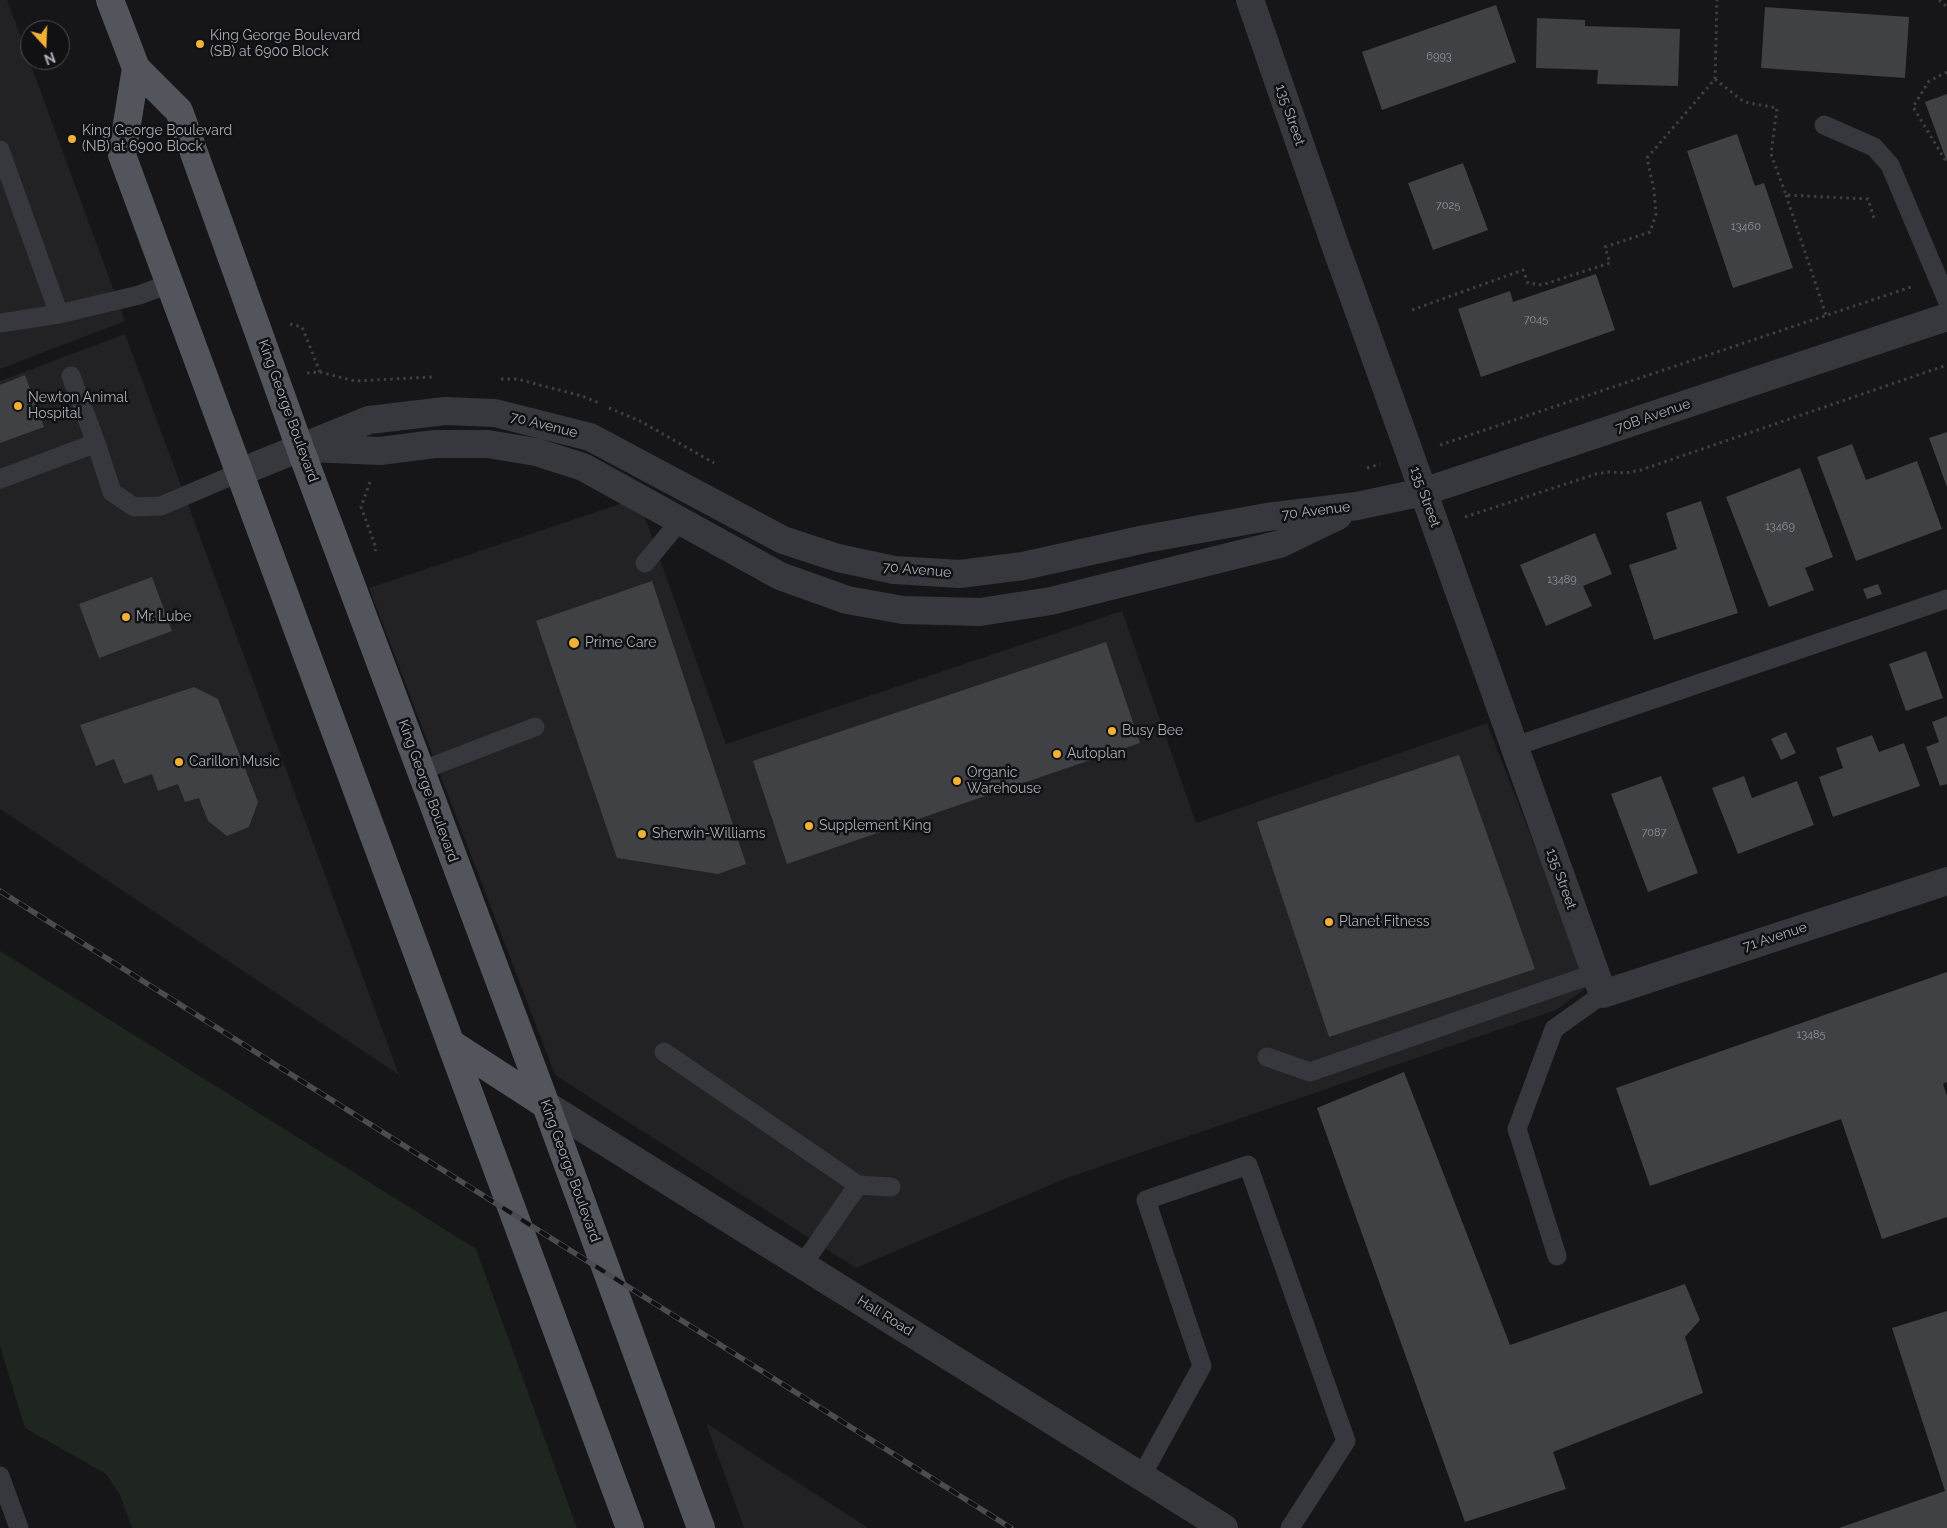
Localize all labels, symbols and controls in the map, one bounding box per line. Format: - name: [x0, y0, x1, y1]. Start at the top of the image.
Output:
- north arrow: [20, 20, 70, 70]
- place label: King George Boulevard (SB) at 6900 Block: [210, 28, 360, 60]
- marker: King George Boulevard (SB) at 6900 Block: [194, 38, 206, 50]
- text: N: [42, 49, 58, 68]
- house number: 6993: [1426, 50, 1452, 64]
- street label: 135 Street: [1272, 82, 1308, 148]
- place label: King George Boulevard (NB) at 6900 Block: [82, 123, 232, 156]
- marker: King George Boulevard (NB) at 6900 Block: [66, 133, 78, 145]
- house number: 7025: [1436, 199, 1460, 213]
- house number: 13460: [1731, 220, 1761, 234]
- house number: 7045: [1524, 313, 1548, 327]
- street label: King George Boulevard: [254, 338, 322, 484]
- place label: Newton Animal Hospital: [28, 390, 128, 422]
- street label: 70B Avenue: [1613, 395, 1693, 437]
- marker: Newton Animal Hospital: [12, 400, 24, 412]
- street label: 70 Avenue: [509, 409, 579, 441]
- street label: 135 Street: [1406, 464, 1444, 530]
- street label: 70 Avenue: [1281, 498, 1351, 524]
- house number: 13469: [1765, 520, 1795, 534]
- street label: 70 Avenue: [882, 559, 952, 581]
- house number: 13489: [1547, 573, 1577, 587]
- place label: Mr. Lube: [136, 609, 191, 625]
- marker: Mr. Lube: [120, 611, 132, 623]
- place label: Prime Care: [585, 635, 656, 651]
- marker: Prime Care: [567, 636, 581, 650]
- street label: King George Boulevard: [394, 718, 462, 864]
- place label: Busy Bee: [1122, 723, 1183, 739]
- marker: Busy Bee: [1106, 725, 1118, 737]
- place label: Autoplan: [1067, 746, 1126, 762]
- marker: Autoplan: [1051, 748, 1063, 760]
- place label: Carillon Music: [189, 754, 280, 770]
- marker: Carillon Music: [173, 756, 185, 768]
- place label: Organic Warehouse: [967, 765, 1041, 798]
- marker: Organic Warehouse: [951, 775, 963, 787]
- place label: Supplement King: [819, 818, 931, 834]
- marker: Supplement King: [803, 820, 815, 832]
- place label: Sherwin-Williams: [652, 826, 765, 842]
- house number: 7087: [1642, 826, 1666, 840]
- marker: Sherwin-Williams: [636, 828, 648, 840]
- street label: 135 Street: [1542, 846, 1580, 912]
- place label: Planet Fitness: [1339, 914, 1430, 930]
- marker: Planet Fitness: [1323, 916, 1335, 928]
- street label: 71 Avenue: [1741, 919, 1809, 955]
- house number: 13485: [1796, 1028, 1826, 1042]
- street label: King George Boulevard: [536, 1098, 604, 1244]
- street label: Hall Road: [854, 1292, 916, 1340]

